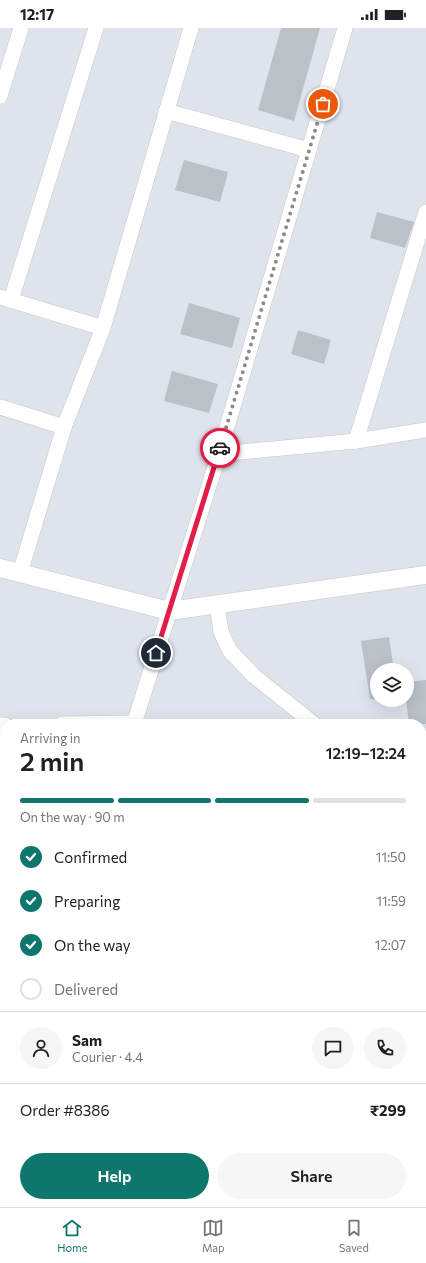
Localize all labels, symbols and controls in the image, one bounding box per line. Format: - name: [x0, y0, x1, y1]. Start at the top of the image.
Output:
- text: 12:17: [20, 5, 54, 23]
- pin: [306, 87, 340, 121]
- icon: bag: [312, 93, 334, 115]
- courier: [200, 428, 240, 468]
- icon: car: [209, 437, 231, 459]
- pin: [139, 636, 173, 670]
- icon: home: [145, 642, 167, 664]
- map controls: [370, 663, 414, 707]
- button: layers: [370, 663, 414, 707]
- text: Arriving in: [20, 730, 80, 746]
- text: 12:19–12:24: [326, 744, 406, 762]
- text: 2 min: [20, 745, 84, 776]
- text: On the way · 90 m: [20, 809, 125, 825]
- icon: check: [20, 846, 42, 868]
- text: Confirmed: [54, 848, 127, 866]
- text: 11:50: [376, 849, 406, 865]
- icon: check: [20, 890, 42, 912]
- text: Preparing: [54, 892, 120, 910]
- text: 11:59: [376, 893, 406, 909]
- icon: check: [20, 934, 42, 956]
- text: On the way: [54, 936, 131, 954]
- text: 12:07: [375, 937, 406, 953]
- text: Delivered: [54, 980, 118, 998]
- button: person: [20, 1027, 62, 1069]
- button: chat: [312, 1027, 354, 1069]
- button: phone: [364, 1027, 406, 1069]
- text: Sam: [72, 1031, 102, 1049]
- text: Courier · 4.4: [72, 1049, 143, 1065]
- text: Order #8386: [20, 1101, 110, 1119]
- text: ₹299: [370, 1101, 406, 1119]
- button: Help: [20, 1153, 209, 1199]
- button: Share: [217, 1153, 406, 1199]
- tab: Home: [57, 1217, 87, 1254]
- tab: Map: [202, 1217, 225, 1254]
- tab: Saved: [339, 1217, 369, 1254]

